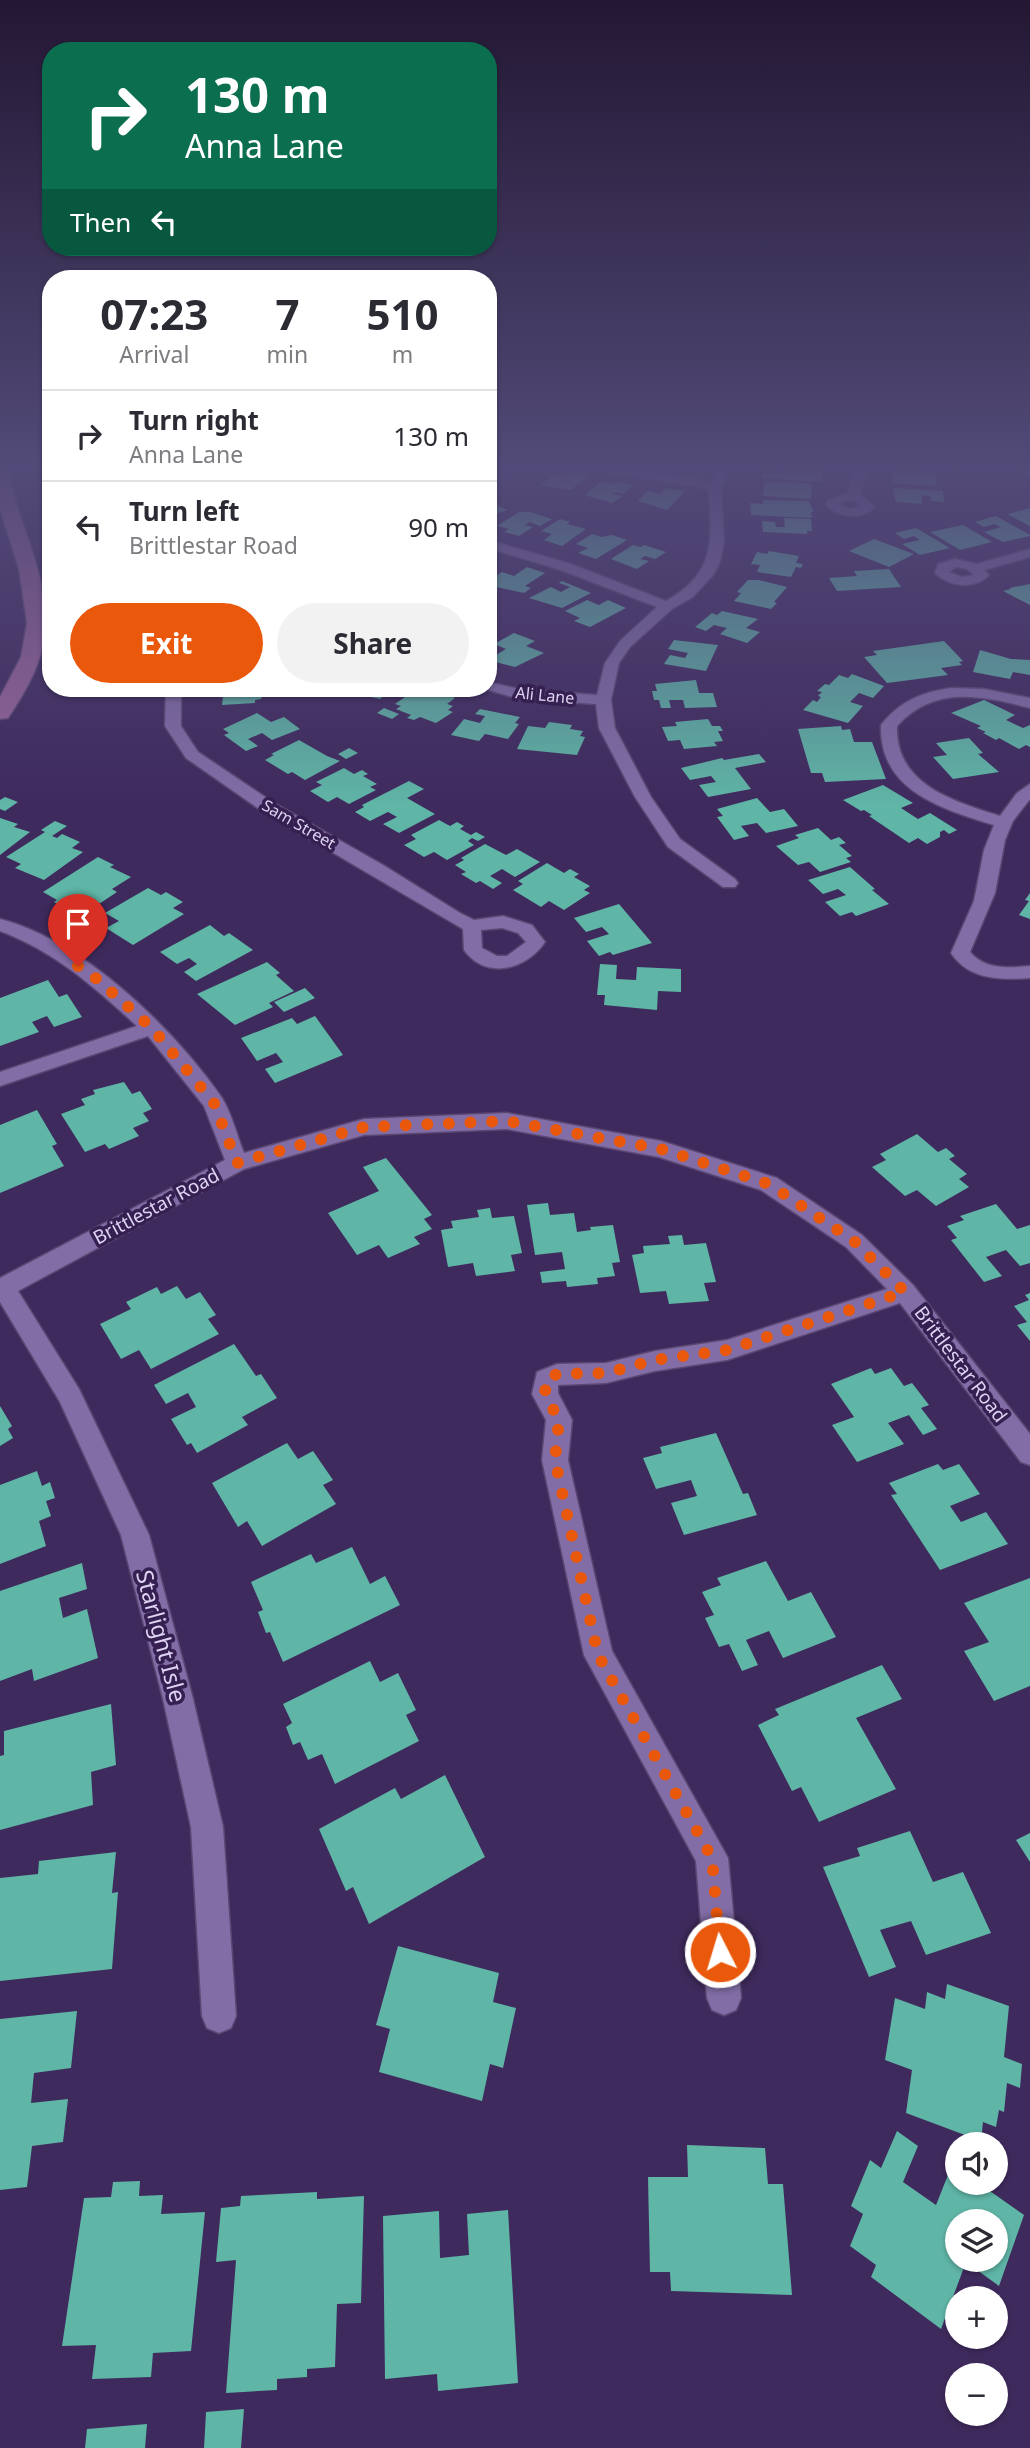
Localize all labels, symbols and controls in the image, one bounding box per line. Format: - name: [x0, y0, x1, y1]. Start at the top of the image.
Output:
- text: 130 m: [185, 61, 330, 127]
- icon: right: [70, 70, 161, 161]
- text: Anna Lane: [185, 124, 344, 167]
- icon: left: [145, 203, 183, 241]
- text: Then: [70, 204, 131, 240]
- text: 07:23: [100, 285, 208, 342]
- text: 7: [275, 285, 299, 342]
- text: 510: [367, 285, 439, 342]
- text: Arrival: [119, 338, 189, 370]
- text: min: [267, 338, 308, 370]
- text: m: [392, 338, 413, 370]
- text: Turn right: [129, 402, 259, 438]
- icon: right: [70, 417, 108, 455]
- text: 130 m: [393, 418, 469, 454]
- text: Anna Lane: [129, 438, 243, 470]
- text: Turn left: [129, 493, 240, 529]
- icon: left: [70, 508, 108, 546]
- text: 90 m: [408, 509, 469, 545]
- text: Brittlestar Road: [129, 529, 298, 561]
- button: Exit: [70, 603, 263, 683]
- button: Share: [277, 603, 469, 683]
- street label: Ali Lane: [515, 681, 575, 709]
- street label: Sam Street: [258, 794, 340, 854]
- pin: [48, 894, 108, 966]
- icon: arrive: [59, 905, 97, 943]
- street label: Brittlestar Road: [88, 1162, 224, 1250]
- street label: Brittlestar Road: [909, 1300, 1013, 1428]
- street label: Starlight Isle: [129, 1566, 195, 1706]
- position arrow: [683, 1915, 757, 1989]
- map controls: [945, 2132, 1008, 2426]
- button: sound: [945, 2132, 1008, 2195]
- button: layers: [945, 2209, 1008, 2272]
- button: +: [945, 2286, 1008, 2349]
- button: −: [945, 2363, 1008, 2426]

